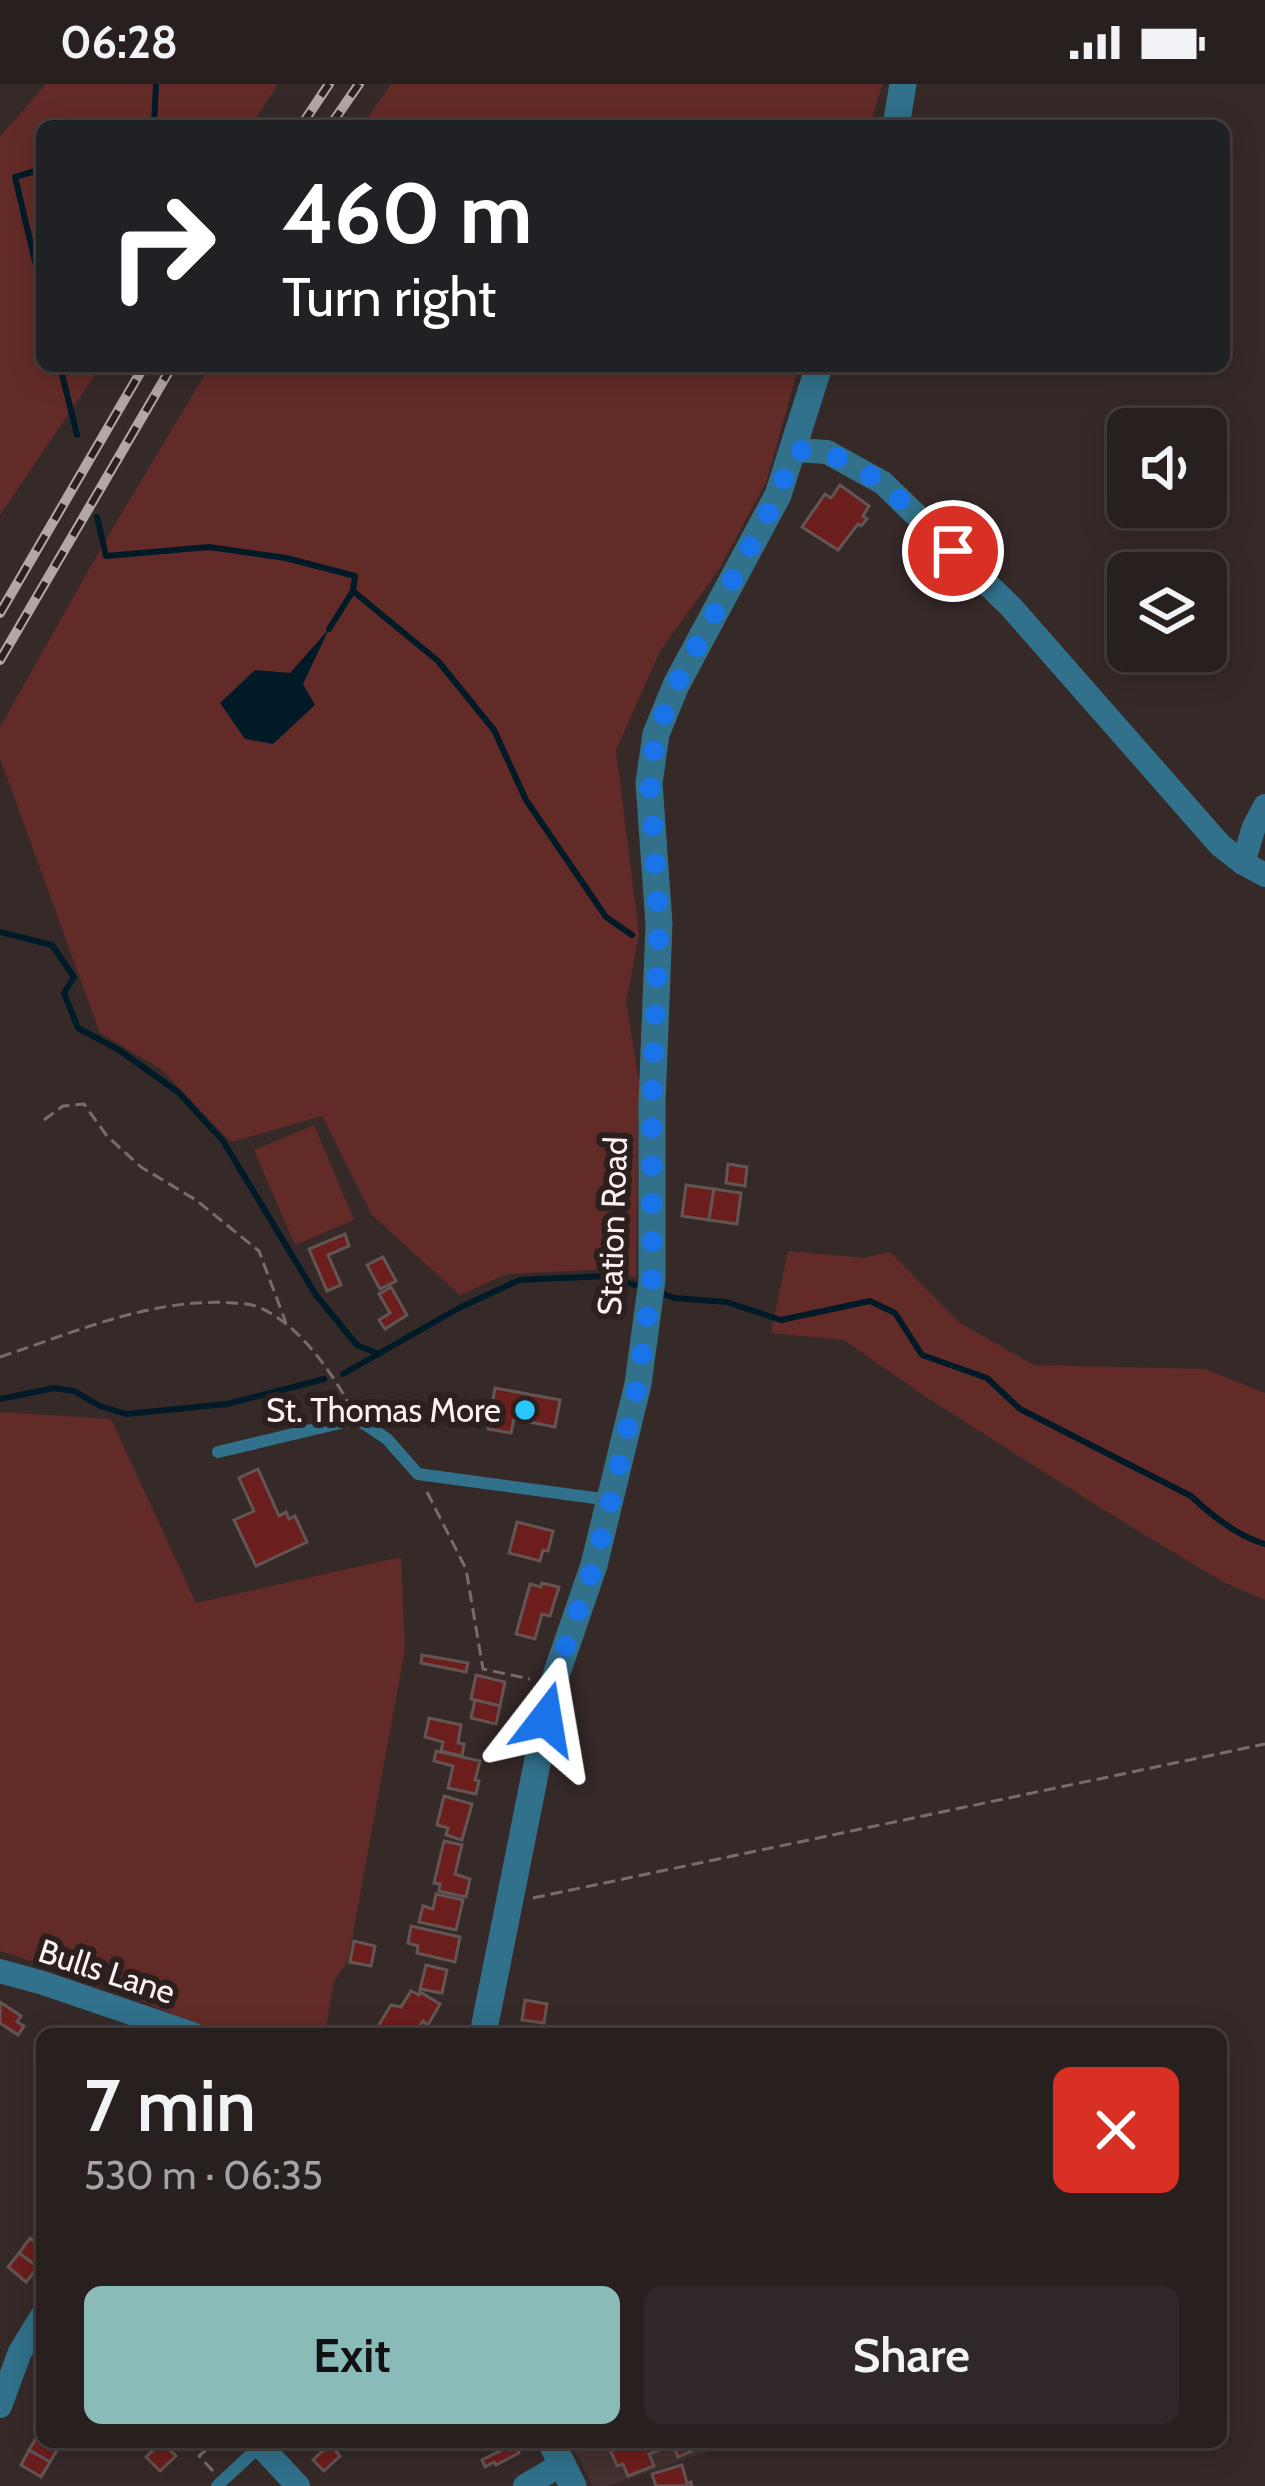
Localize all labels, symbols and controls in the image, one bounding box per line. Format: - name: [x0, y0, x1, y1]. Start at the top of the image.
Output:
- text: 06:28: [60, 15, 178, 69]
- text: 460 m: [282, 162, 533, 264]
- icon: right: [84, 168, 240, 324]
- text: Turn right: [282, 264, 496, 330]
- map controls: [1107, 408, 1227, 672]
- button: sound: [1107, 408, 1227, 528]
- pin: [902, 500, 1004, 602]
- icon: arrive: [920, 518, 986, 584]
- button: layers: [1107, 552, 1227, 672]
- street label: Station Road: [589, 1136, 635, 1316]
- place label: St. Thomas More: [266, 1390, 501, 1430]
- marker: St. Thomas More: [512, 1397, 538, 1423]
- position arrow: [483, 1656, 609, 1782]
- street label: Bulls Lane: [34, 1930, 180, 2012]
- text: 7 min: [84, 2062, 256, 2149]
- button: close: [1053, 2067, 1179, 2193]
- text: 530 m · 06:35: [84, 2151, 323, 2199]
- button: Exit: [84, 2286, 620, 2424]
- button: Share: [644, 2286, 1179, 2424]

